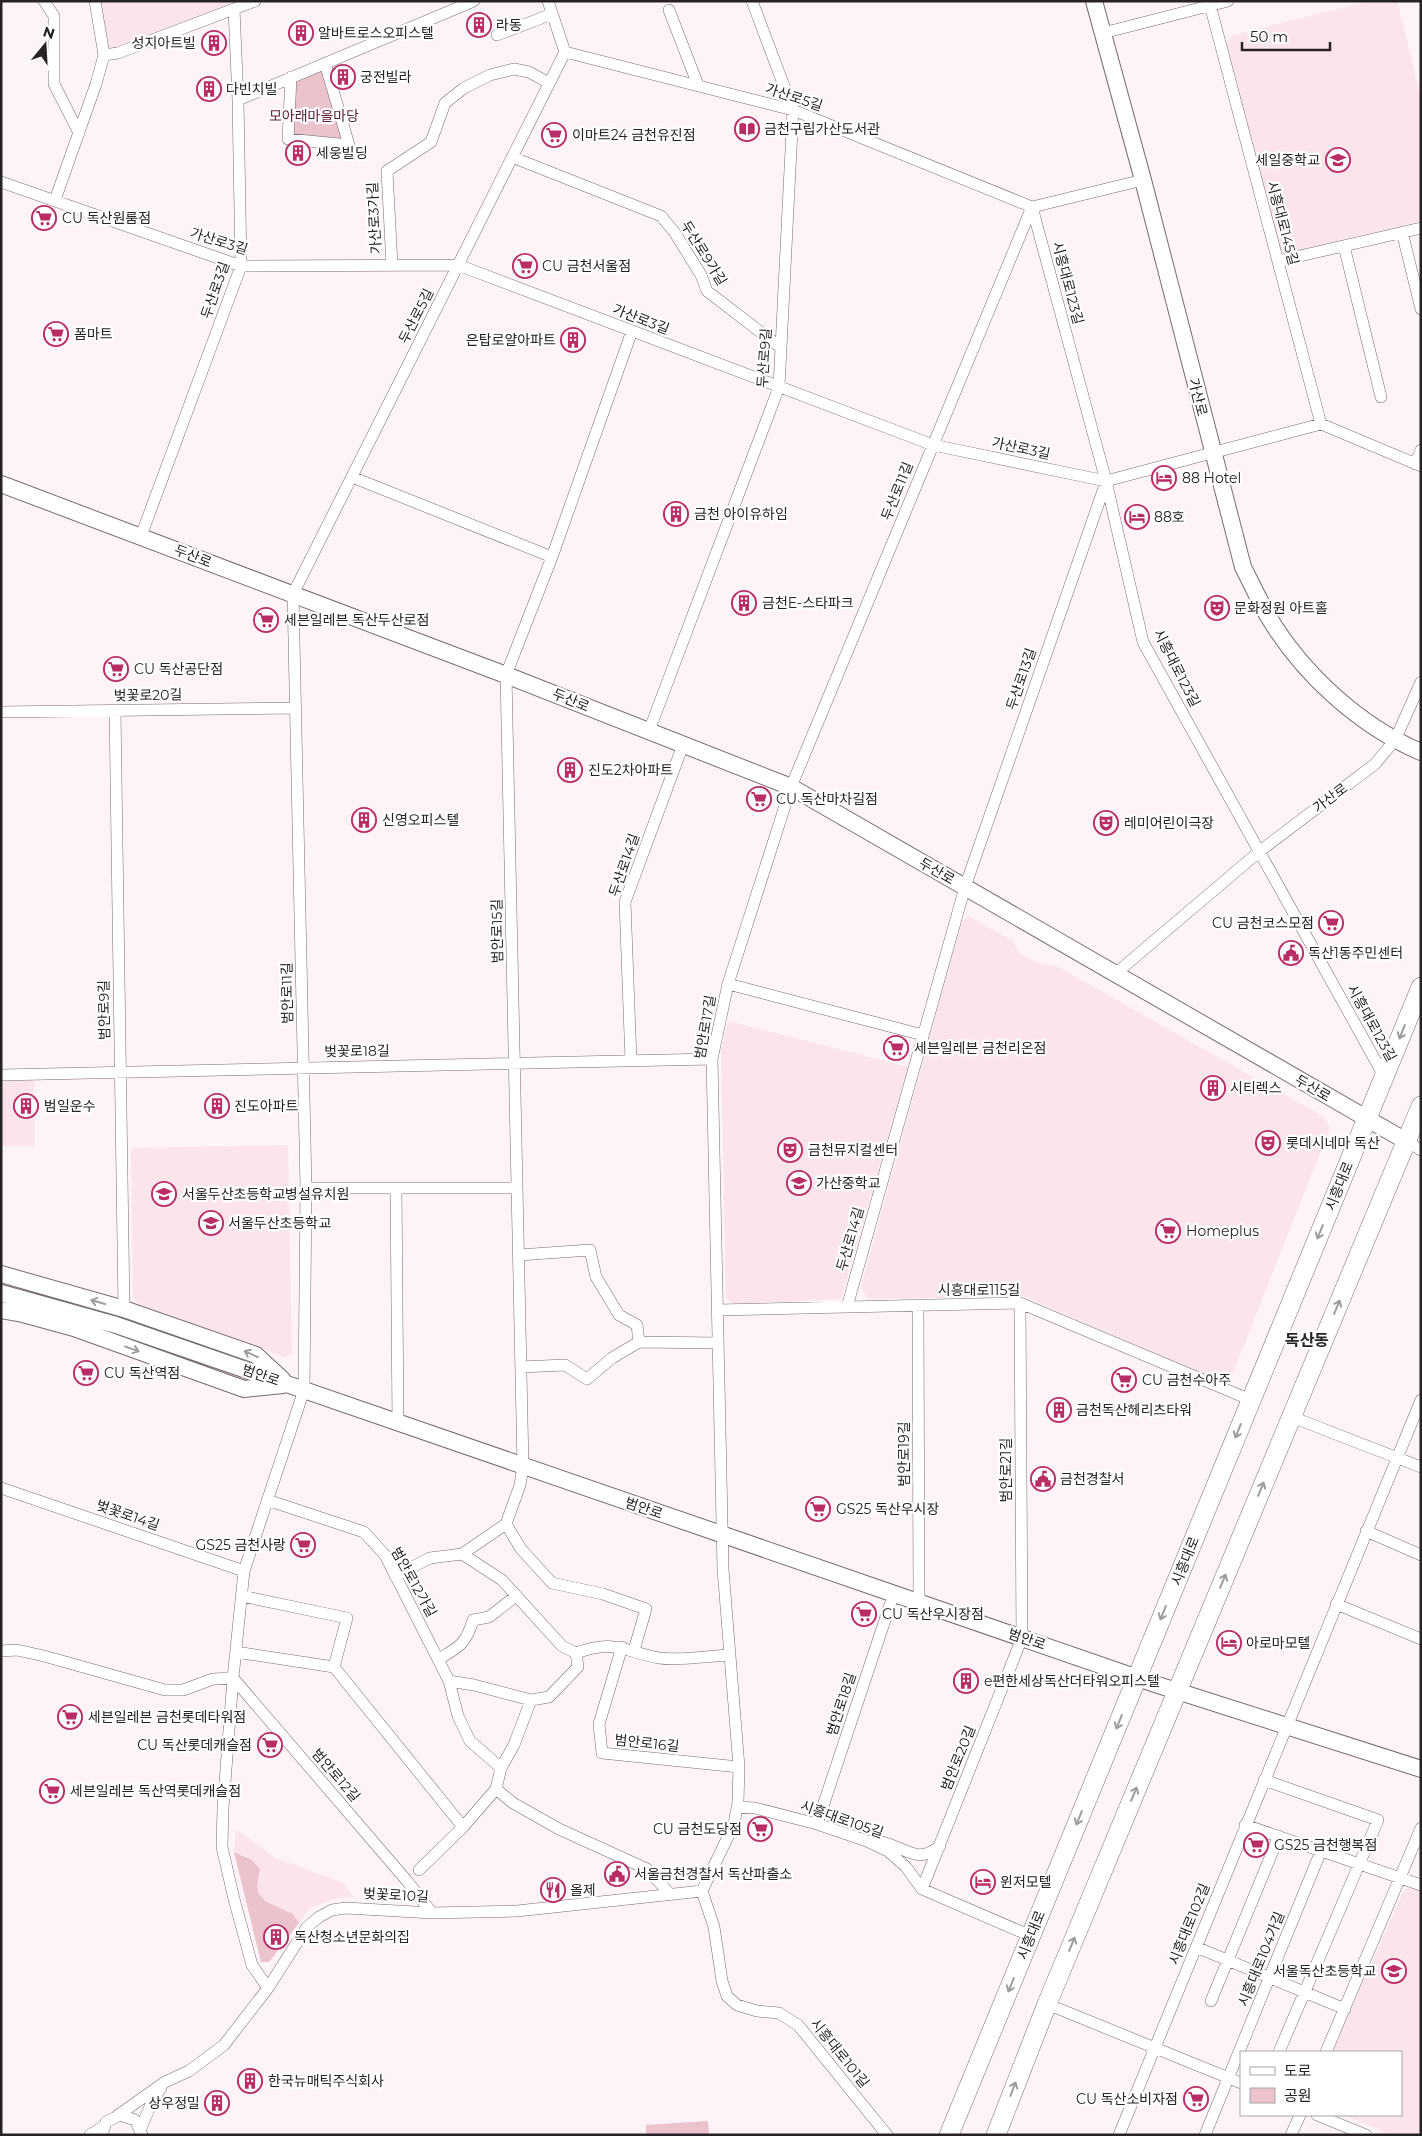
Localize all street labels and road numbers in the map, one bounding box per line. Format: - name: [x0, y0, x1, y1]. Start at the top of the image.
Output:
- street label: 가산로5길: [763, 79, 825, 115]
- street label: 시흥대로145길: [1263, 179, 1303, 267]
- street label: 가산로3가길: [363, 181, 385, 255]
- street label: 두산로9가길: [677, 217, 731, 289]
- street label: 가산로3길: [188, 224, 250, 258]
- street label: 시흥대로123길: [1048, 239, 1088, 327]
- street label: 두산로3길: [197, 259, 233, 321]
- street label: 두산로5길: [394, 285, 438, 347]
- street label: 가산로3길: [610, 300, 672, 338]
- street label: 두산로9길: [753, 327, 775, 389]
- street label: 가산로: [1185, 376, 1211, 418]
- street label: 가산로3길: [990, 433, 1052, 463]
- street label: 두산로11길: [877, 459, 917, 523]
- street label: 두산로: [172, 541, 214, 571]
- street label: 시흥대로123길: [1150, 626, 1204, 710]
- street label: 두산로13길: [1002, 646, 1040, 712]
- street label: 두산로: [550, 684, 592, 716]
- street label: 벚꽃로20길: [113, 685, 183, 705]
- street label: 가산로: [1309, 779, 1351, 817]
- street label: 두산로14길: [605, 831, 643, 899]
- street label: 두산로: [916, 854, 958, 889]
- street label: 범안로15길: [487, 899, 507, 963]
- street label: 범안로11길: [277, 962, 297, 1024]
- street label: 범안로9길: [94, 980, 114, 1040]
- street label: 시흥대로123길: [1343, 981, 1401, 1065]
- street label: 범안로17길: [691, 994, 719, 1060]
- street label: 벚꽃로18길: [324, 1041, 390, 1061]
- street label: 두산로: [1292, 1071, 1334, 1106]
- street label: 시흥대로: [1321, 1159, 1357, 1213]
- street label: 두산로14길: [832, 1205, 868, 1273]
- street label: 시흥대로115길: [938, 1281, 1020, 1299]
- street label: 범안로: [240, 1360, 282, 1390]
- street label: 범안로19길: [895, 1421, 913, 1487]
- street label: 범안로21길: [997, 1438, 1015, 1502]
- street label: 범안로: [623, 1493, 665, 1523]
- street label: 벚꽃로14길: [94, 1496, 162, 1534]
- street label: 시흥대로: [1167, 1534, 1203, 1588]
- street label: 범안로12가길: [387, 1544, 441, 1620]
- street label: 범안로: [1006, 1624, 1048, 1654]
- street label: 범안로18길: [822, 1670, 860, 1738]
- street label: 범안로20길: [937, 1723, 979, 1793]
- street label: 범안로16길: [614, 1731, 680, 1755]
- street label: 범안로12길: [308, 1745, 364, 1805]
- street label: 시흥대로105길: [798, 1796, 886, 1842]
- street label: 시흥대로102길: [1164, 1880, 1214, 1968]
- street label: 벚꽃로10길: [363, 1884, 429, 1906]
- street label: 시흥대로: [1013, 1908, 1049, 1962]
- street label: 시흥대로104가길: [1234, 1909, 1288, 2009]
- street label: 시흥대로101길: [807, 2015, 873, 2091]

